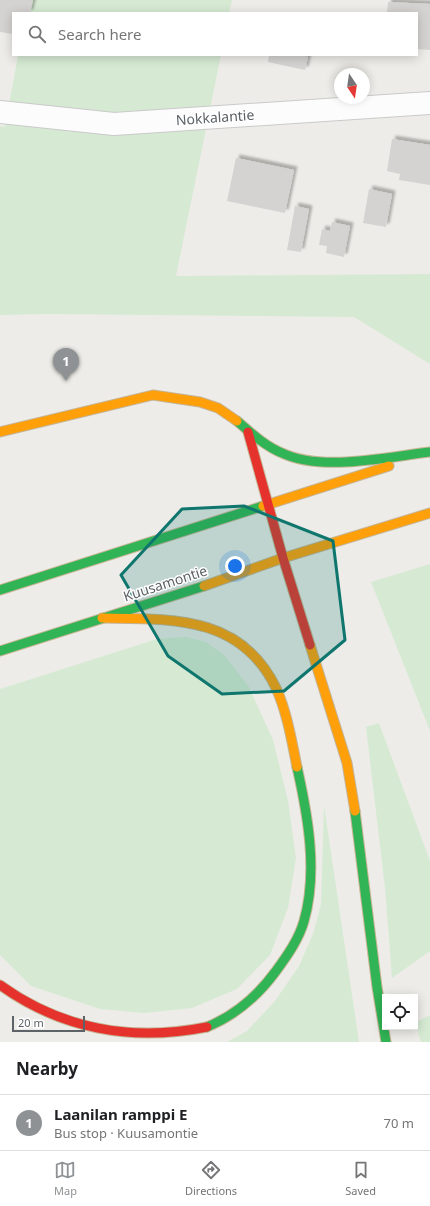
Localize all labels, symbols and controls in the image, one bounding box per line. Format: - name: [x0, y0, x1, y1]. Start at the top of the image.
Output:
- search box: [12, 12, 418, 56]
- icon: search: [26, 23, 48, 45]
- text: Search here: [58, 24, 141, 44]
- north arrow: [334, 68, 370, 104]
- street label: Nokkalantie: [175, 105, 255, 129]
- pin: 1: [53, 348, 79, 381]
- your location: [225, 556, 245, 576]
- street label: Kuusamontie: [121, 560, 210, 606]
- map controls: [382, 994, 418, 1030]
- button: locate: [382, 994, 418, 1030]
- scale bar: [12, 1014, 85, 1033]
- text: 20 m: [18, 1015, 44, 1030]
- text: Nearby: [16, 1057, 78, 1080]
- text: Laanilan ramppi E: [54, 1104, 187, 1124]
- text: 1: [25, 1114, 33, 1132]
- text: 70 m: [384, 1114, 414, 1132]
- text: Bus stop · Kuusamontie: [54, 1124, 198, 1142]
- tab: Map: [54, 1159, 77, 1198]
- tab: Directions: [185, 1159, 237, 1198]
- tab: Saved: [345, 1159, 376, 1198]

